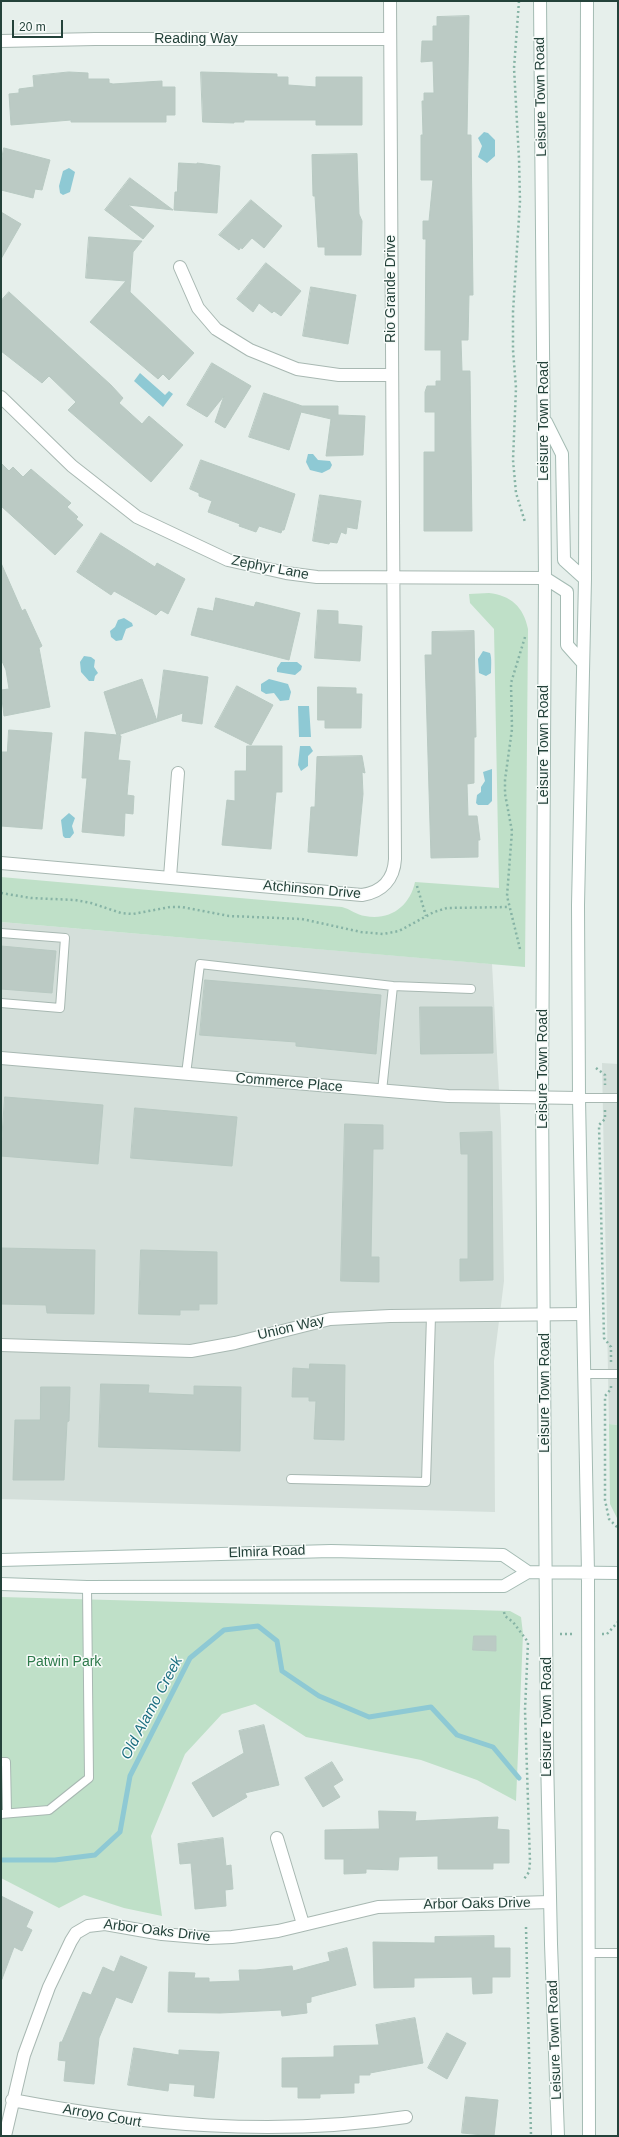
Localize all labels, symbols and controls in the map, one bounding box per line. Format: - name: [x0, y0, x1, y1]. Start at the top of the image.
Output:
- scale bar: [14, 12, 65, 38]
- text: 20 m: [19, 20, 46, 34]
- street label: Reading Way: [154, 31, 238, 47]
- street label: Leisure Town Road: [532, 37, 550, 157]
- street label: Rio Grande Drive: [383, 235, 399, 343]
- street label: Leisure Town Road: [536, 361, 552, 481]
- street label: Zephyr Lane: [230, 552, 310, 584]
- street label: Leisure Town Road: [536, 685, 552, 805]
- street label: Atchinson Drive: [262, 877, 362, 903]
- street label: Leisure Town Road: [535, 1009, 551, 1129]
- street label: Commerce Place: [235, 1070, 343, 1096]
- street label: Union Way: [256, 1312, 326, 1344]
- street label: Leisure Town Road: [537, 1333, 553, 1453]
- street label: Elmira Road: [228, 1542, 306, 1562]
- water label: Old Alamo Creek: [117, 1653, 187, 1763]
- park label: Patwin Park: [27, 1654, 101, 1670]
- street label: Leisure Town Road: [539, 1657, 555, 1777]
- street label: Arbor Oaks Drive: [423, 1895, 531, 1913]
- street label: Arbor Oaks Drive: [103, 1916, 211, 1946]
- street label: Leisure Town Road: [545, 1980, 565, 2100]
- street label: Arroyo Court: [61, 2101, 143, 2131]

